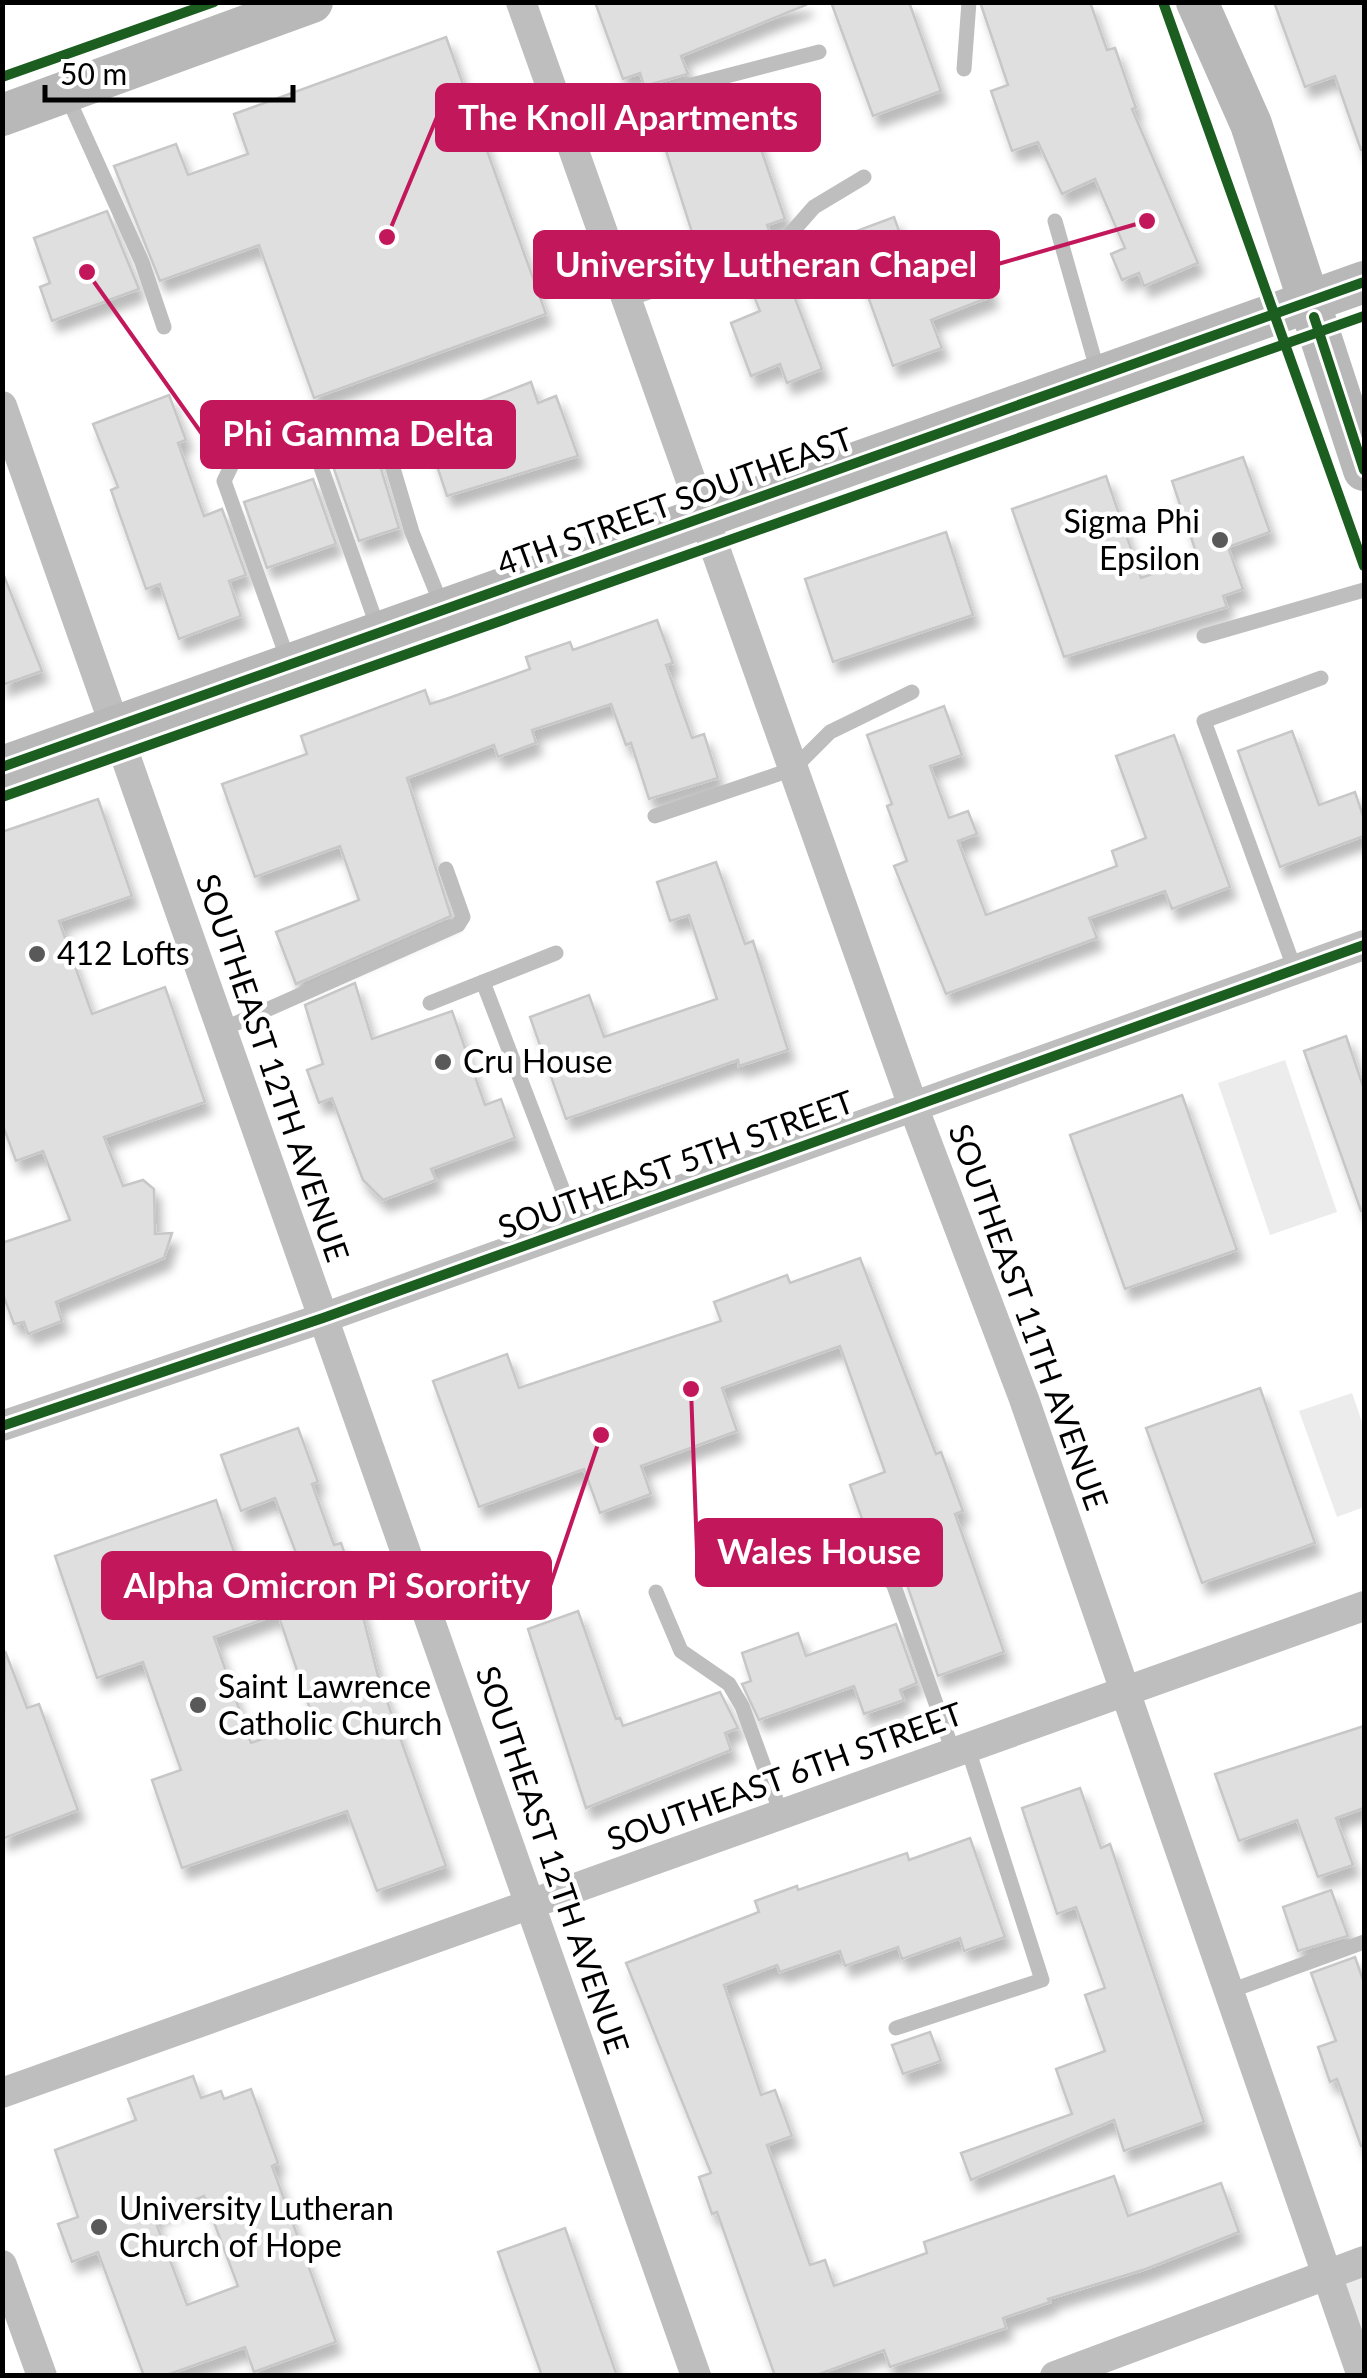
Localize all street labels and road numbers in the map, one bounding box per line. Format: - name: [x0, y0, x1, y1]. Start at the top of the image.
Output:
- street label: 4TH STREET SOUTHEAST: [491, 418, 858, 583]
- street label: SOUTHEAST 12TH AVENUE: [189, 868, 358, 1267]
- street label: SOUTHEAST 5TH STREET: [492, 1081, 859, 1246]
- street label: SOUTHEAST 11TH AVENUE: [941, 1118, 1117, 1515]
- street label: SOUTHEAST 12TH AVENUE: [469, 1660, 638, 2059]
- street label: SOUTHEAST 6TH STREET: [601, 1693, 968, 1858]

